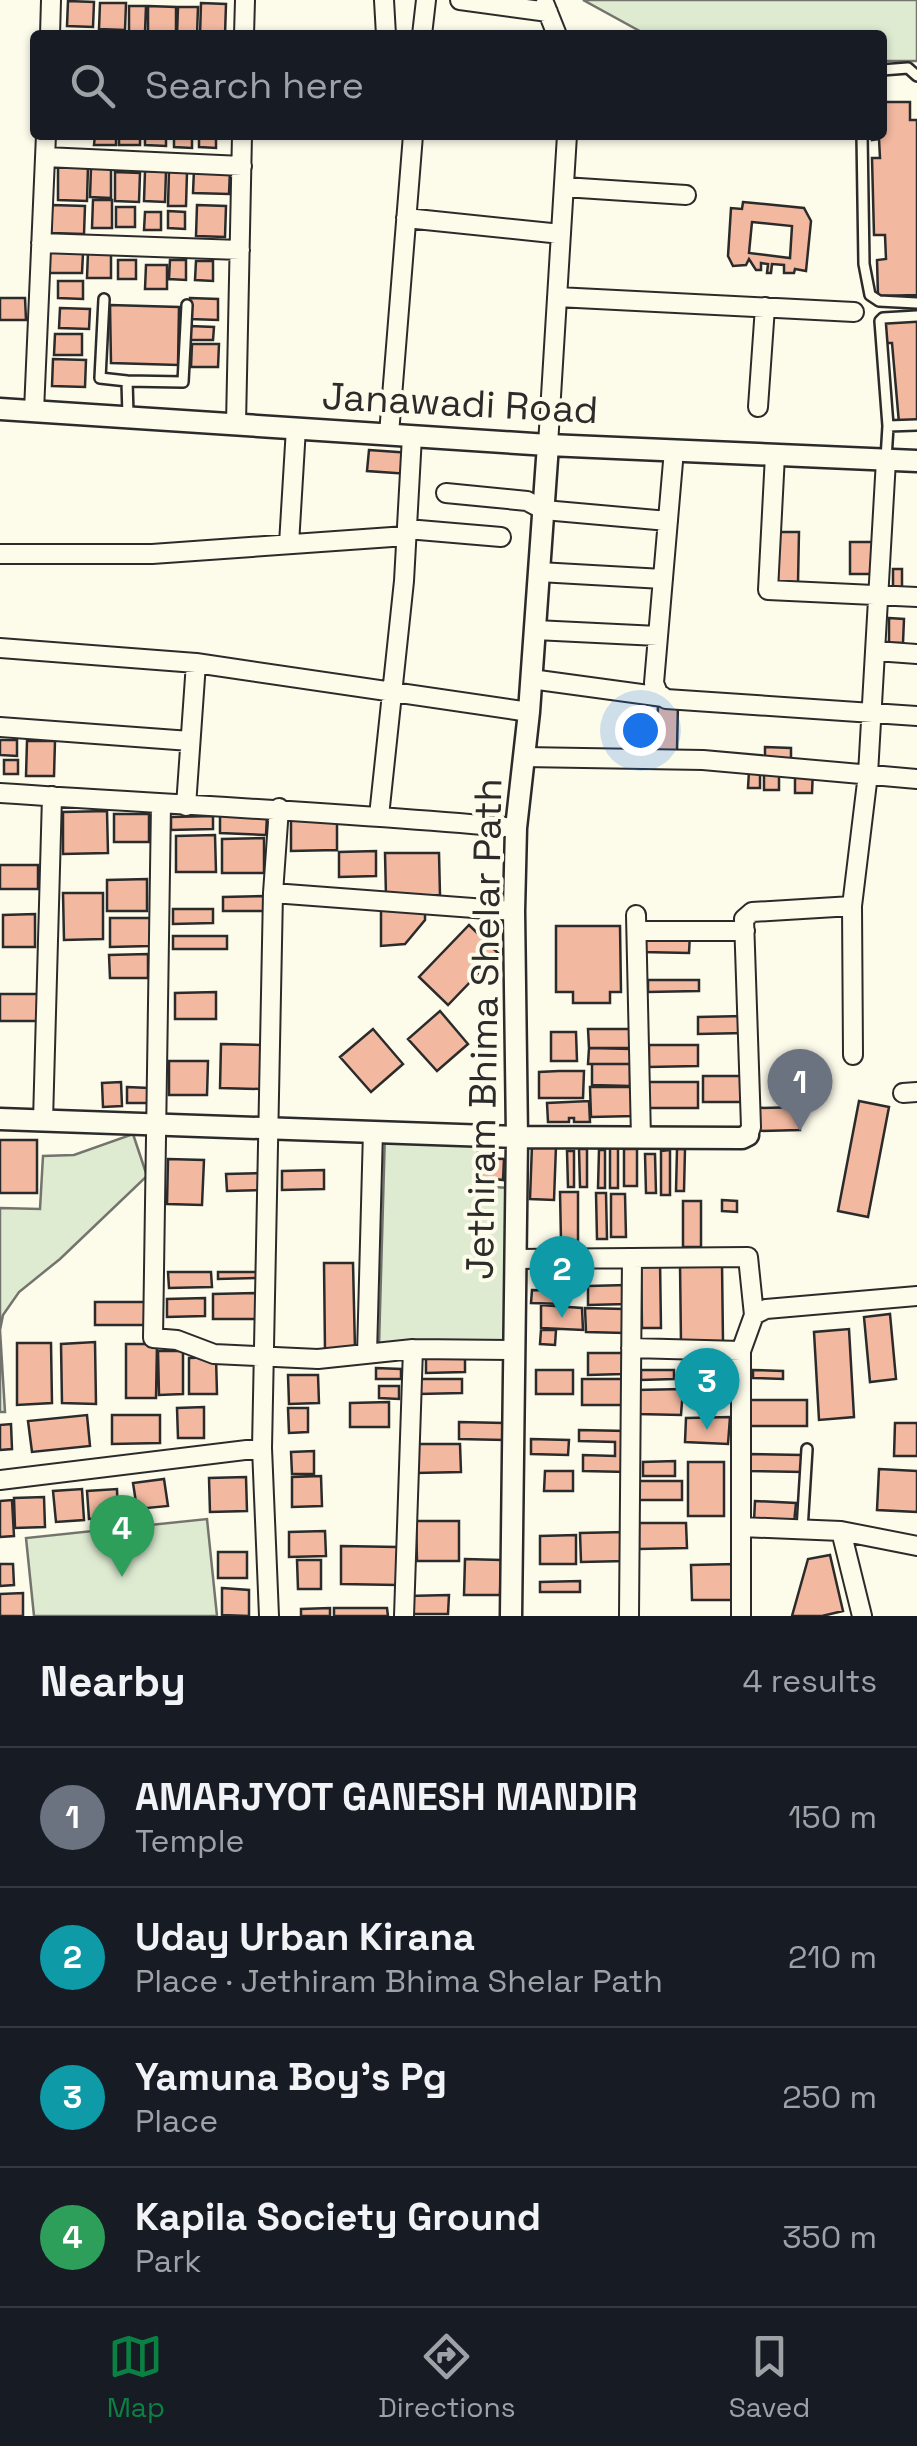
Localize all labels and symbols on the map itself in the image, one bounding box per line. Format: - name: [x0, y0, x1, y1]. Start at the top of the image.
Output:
- street label: Janawadi Road: [321, 372, 599, 434]
- your location: [615, 705, 666, 756]
- street label: Jethiram Bhima Shelar Path: [456, 778, 512, 1280]
- pin: 1: [768, 1048, 832, 1131]
- pin: 2: [530, 1236, 594, 1318]
- pin: 3: [674, 1348, 740, 1430]
- pin: 4: [90, 1494, 154, 1577]

